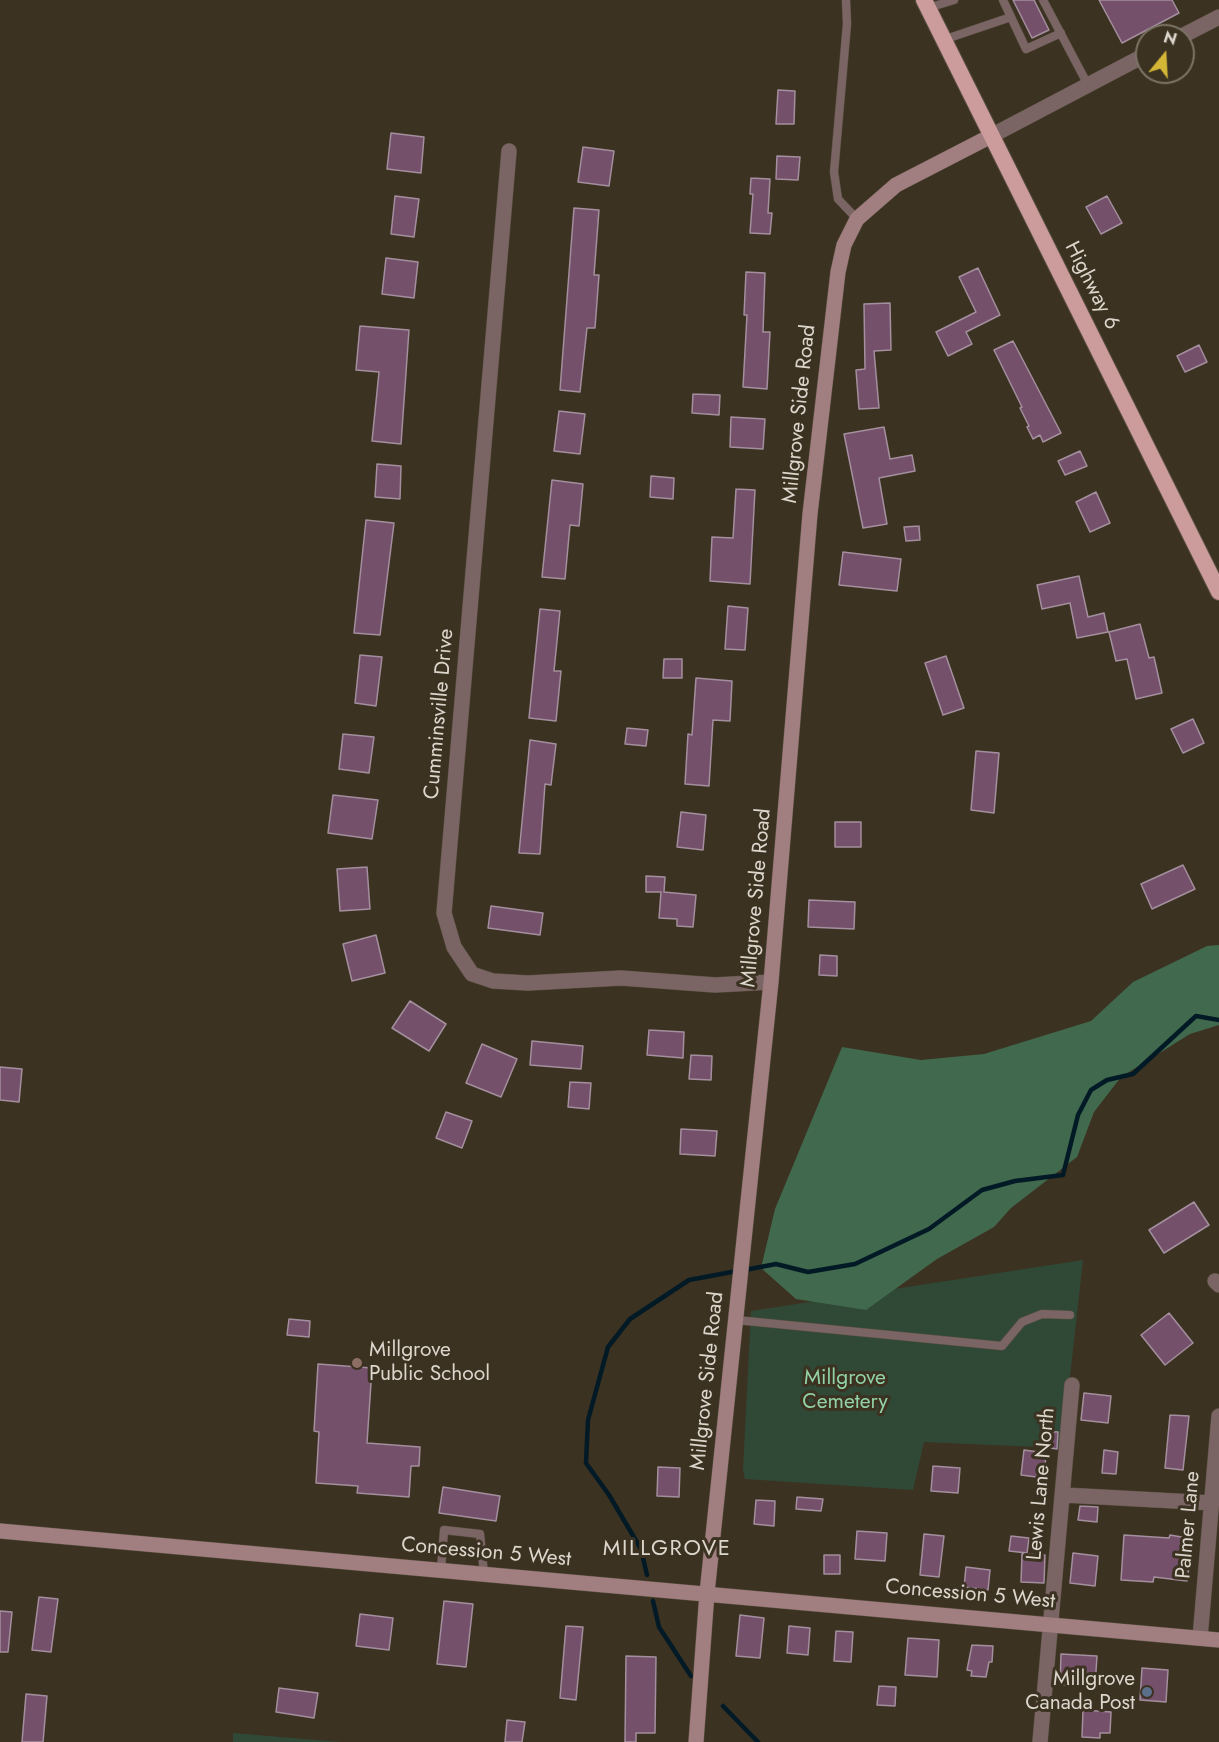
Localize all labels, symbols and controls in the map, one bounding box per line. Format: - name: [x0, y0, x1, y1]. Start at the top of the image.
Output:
- north arrow: [1135, 24, 1195, 84]
- text: N: [1160, 25, 1180, 51]
- street label: Highway 6: [1058, 238, 1124, 334]
- street label: Millgrove Side Road: [778, 323, 822, 505]
- street label: Cumminsville Drive: [420, 628, 460, 800]
- street label: Millgrove Side Road: [737, 807, 777, 989]
- street label: Millgrove Side Road: [686, 1290, 730, 1472]
- place label: Millgrove Public School: [369, 1338, 490, 1388]
- marker: Millgrove Public School: [350, 1356, 364, 1370]
- park label: Millgrove Cemetery: [802, 1366, 888, 1416]
- street label: Lewis Lane North: [1023, 1407, 1061, 1561]
- street label: Palmer Lane: [1172, 1470, 1206, 1580]
- street label: Concession 5 West: [400, 1533, 572, 1573]
- district label: MILLGROVE: [603, 1537, 731, 1563]
- street label: Concession 5 West: [884, 1575, 1056, 1615]
- place label: Millgrove Canada Post: [1025, 1667, 1135, 1717]
- marker: Millgrove Canada Post: [1140, 1685, 1154, 1699]

